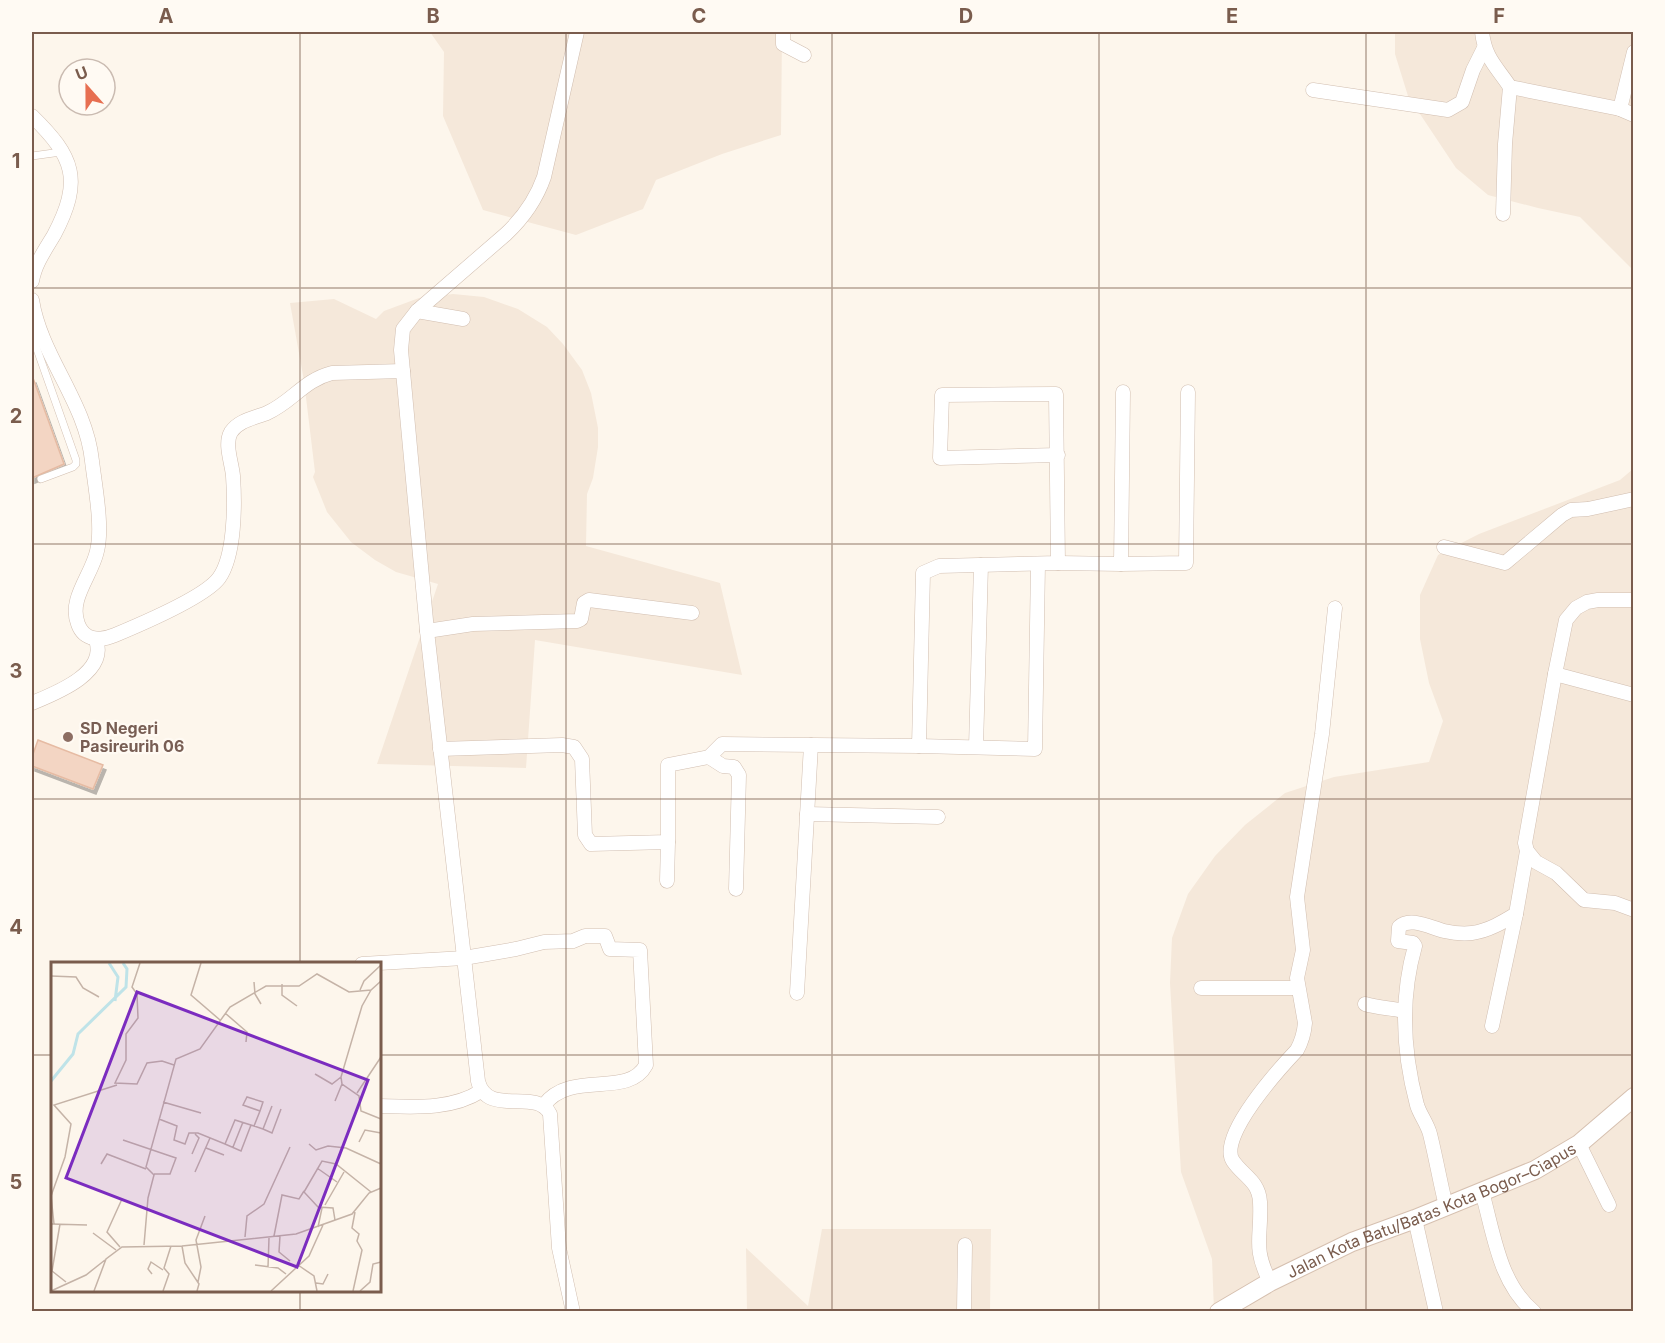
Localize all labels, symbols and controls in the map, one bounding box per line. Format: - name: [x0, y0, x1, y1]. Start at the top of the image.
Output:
- text: A: [159, 4, 174, 28]
- text: B: [426, 4, 440, 28]
- text: C: [692, 4, 706, 28]
- text: D: [959, 4, 973, 28]
- text: E: [1226, 4, 1238, 28]
- text: F: [1493, 4, 1505, 28]
- north arrow: [57, 57, 117, 117]
- text: U: [73, 62, 91, 84]
- text: 1: [12, 149, 20, 173]
- text: 2: [10, 404, 22, 428]
- text: 3: [10, 659, 22, 683]
- place label: SD Negeri Pasireurih 06: [80, 718, 184, 756]
- marker: SD Negeri Pasireurih 06: [61, 730, 75, 744]
- text: 4: [9, 915, 23, 939]
- inset map: [51, 962, 381, 1292]
- street label: Jalan Kota Batu/Batas Kota Bogor–Ciapus: [1284, 1138, 1580, 1282]
- text: 5: [10, 1170, 22, 1194]

